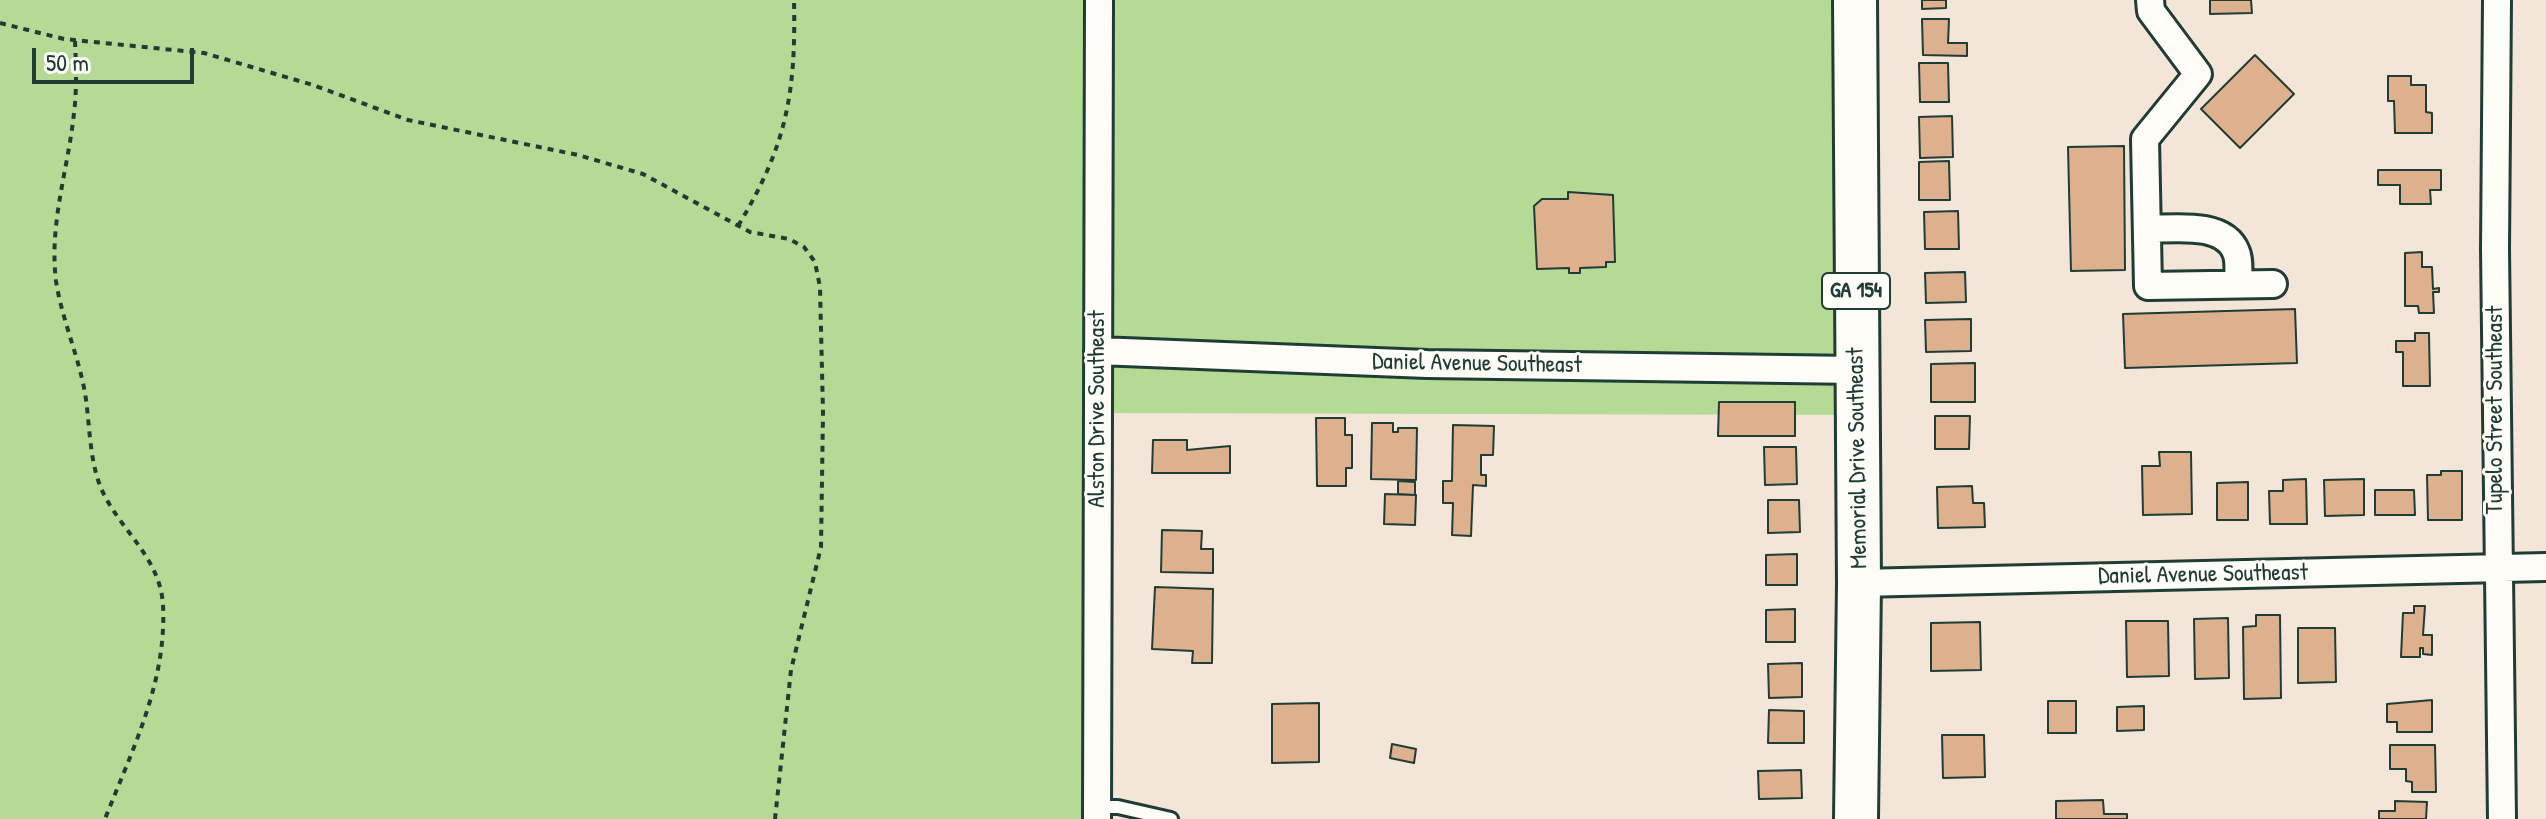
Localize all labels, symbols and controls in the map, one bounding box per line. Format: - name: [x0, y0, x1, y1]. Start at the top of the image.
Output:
- scale bar: [36, 32, 198, 82]
- text: 50 m: [46, 46, 89, 78]
- road number: GA 154: [1822, 273, 1890, 309]
- street label: Tupelo Street Southeast: [2482, 306, 2510, 514]
- street label: Alston Drive Southeast: [1084, 310, 1112, 508]
- street label: Memorial Drive Southeast: [1842, 347, 1874, 569]
- street label: Daniel Avenue Southeast: [1372, 348, 1582, 380]
- street label: Daniel Avenue Southeast: [2098, 559, 2308, 591]

